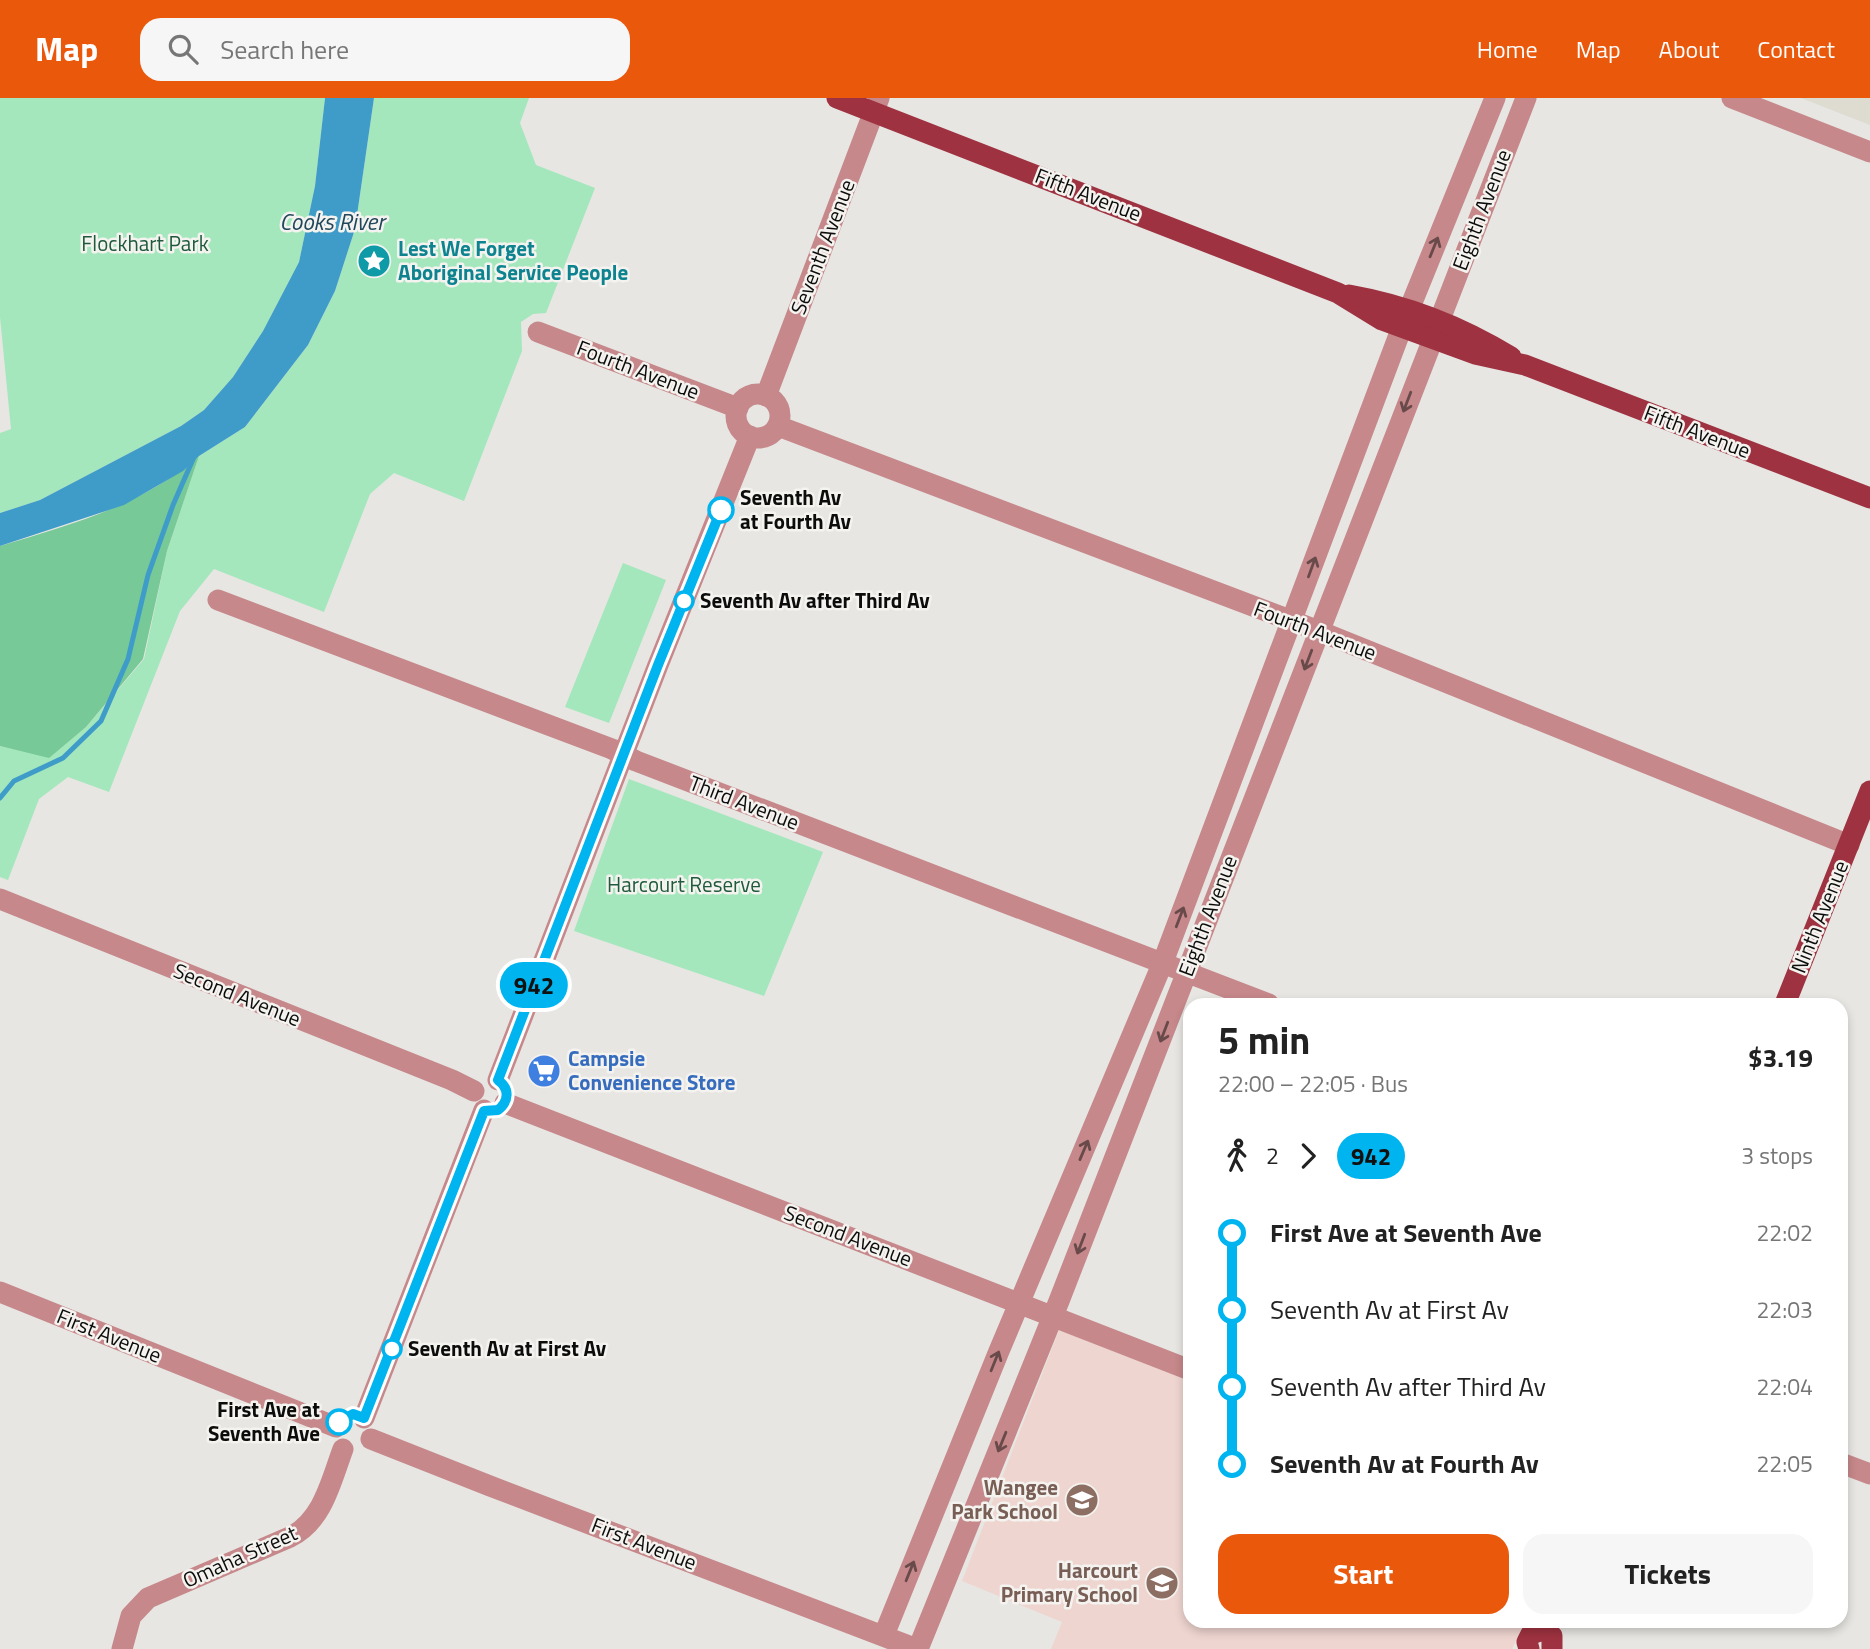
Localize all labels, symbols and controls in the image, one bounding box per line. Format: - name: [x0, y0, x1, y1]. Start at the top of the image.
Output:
- search box: [140, 18, 630, 81]
- text: Map: [35, 24, 98, 74]
- icon: search: [164, 30, 202, 68]
- text: Search here: [220, 30, 349, 69]
- text: Home: [1477, 31, 1538, 67]
- text: Map: [1576, 31, 1621, 67]
- text: About: [1659, 31, 1719, 67]
- text: Contact: [1757, 31, 1835, 67]
- street label: Eighth Avenue: [1443, 145, 1519, 275]
- street label: Fifth Avenue: [1031, 159, 1146, 229]
- street label: Seventh Avenue: [782, 174, 863, 319]
- water label: Cooks River: [280, 204, 387, 239]
- park label: Flockhart Park: [81, 227, 209, 259]
- place label: Lest We Forget Aboriginal Service People: [398, 232, 628, 288]
- one-way arrow: [1428, 237, 1441, 258]
- place icon: Lest We Forget Aboriginal Service People: [355, 242, 393, 280]
- street label: Fourth Avenue: [572, 331, 704, 407]
- one-way arrow: [1400, 391, 1413, 413]
- street label: Fifth Avenue: [1640, 396, 1755, 466]
- place label: Seventh Av at Fourth Av: [740, 481, 852, 537]
- marker: Seventh Av at Fourth Av: [708, 497, 734, 523]
- one-way arrow: [1306, 556, 1319, 578]
- place label: Seventh Av after Third Av: [700, 584, 930, 616]
- marker: Seventh Av after Third Av: [674, 591, 694, 611]
- street label: Fourth Avenue: [1249, 592, 1381, 668]
- one-way arrow: [1300, 649, 1313, 670]
- street label: Third Avenue: [685, 766, 804, 838]
- street label: Eighth Avenue: [1169, 851, 1245, 981]
- street label: Ninth Avenue: [1782, 855, 1856, 978]
- park label: Harcourt Reserve: [607, 868, 761, 900]
- one-way arrow: [1174, 907, 1187, 929]
- street label: Second Avenue: [169, 954, 306, 1034]
- line badge: 942: [494, 962, 574, 1008]
- text: 942: [514, 967, 554, 1003]
- text: 5 min: [1218, 1011, 1310, 1069]
- one-way arrow: [1156, 1021, 1169, 1042]
- text: $3.19: [1748, 1038, 1813, 1077]
- place label: Campsie Convenience Store: [568, 1042, 736, 1098]
- supermarket icon: Campsie Convenience Store: [525, 1052, 563, 1090]
- text: 22:00 – 22:05 · Bus: [1218, 1066, 1408, 1101]
- icon: walk: [1218, 1137, 1256, 1175]
- icon: forward: [1289, 1137, 1327, 1175]
- text: 2: [1266, 1138, 1279, 1173]
- text: 942: [1351, 1138, 1391, 1174]
- text: 3 stops: [1741, 1138, 1813, 1173]
- one-way arrow: [1078, 1140, 1091, 1162]
- street label: Second Avenue: [780, 1196, 917, 1274]
- text: First Ave at Seventh Ave: [1270, 1213, 1542, 1252]
- text: 22:02: [1756, 1215, 1813, 1250]
- one-way arrow: [1074, 1233, 1087, 1254]
- text: Seventh Av at First Av: [1270, 1290, 1509, 1329]
- text: 22:03: [1756, 1292, 1813, 1327]
- street label: First Avenue: [52, 1300, 167, 1371]
- place label: Seventh Av at First Av: [408, 1332, 607, 1364]
- marker: Seventh Av at First Av: [382, 1339, 402, 1359]
- one-way arrow: [989, 1350, 1002, 1372]
- text: Seventh Av after Third Av: [1270, 1367, 1546, 1406]
- text: 22:04: [1756, 1369, 1813, 1404]
- place label: First Ave at Seventh Ave: [208, 1393, 320, 1449]
- marker: First Ave at Seventh Ave: [326, 1409, 352, 1435]
- one-way arrow: [995, 1431, 1008, 1452]
- text: Seventh Av at Fourth Av: [1270, 1444, 1539, 1483]
- text: 22:05: [1756, 1446, 1813, 1481]
- place label: Wangee Park School: [951, 1471, 1058, 1527]
- school or university icon: Wangee Park School: [1063, 1481, 1101, 1519]
- street label: First Avenue: [587, 1508, 702, 1578]
- street label: Omaha Street: [177, 1516, 303, 1596]
- button: Start: [1218, 1534, 1509, 1614]
- button: Tickets: [1523, 1534, 1813, 1614]
- place label: Harcourt Primary School: [1001, 1554, 1138, 1610]
- one-way arrow: [904, 1561, 917, 1583]
- school or university icon: Harcourt Primary School: [1143, 1564, 1181, 1602]

